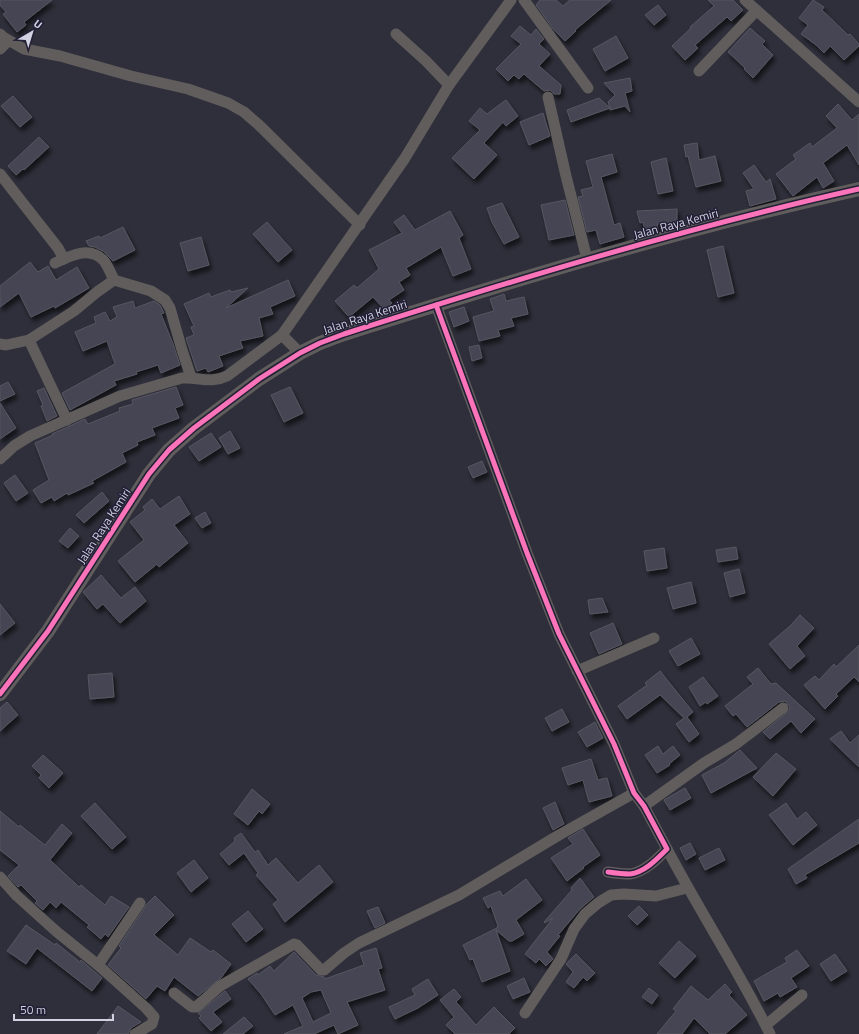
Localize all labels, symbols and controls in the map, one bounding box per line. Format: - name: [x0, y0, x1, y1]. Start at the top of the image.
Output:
- north arrow: [12, 12, 52, 52]
- text: U: [30, 16, 46, 33]
- street label: Jalan Raya Kemiri: [631, 203, 720, 244]
- street label: Jalan Raya Kemiri: [320, 294, 409, 339]
- street label: Jalan Raya Kemiri: [72, 484, 135, 567]
- scale bar: [14, 996, 113, 1022]
- text: 50 m: [20, 1000, 46, 1019]

